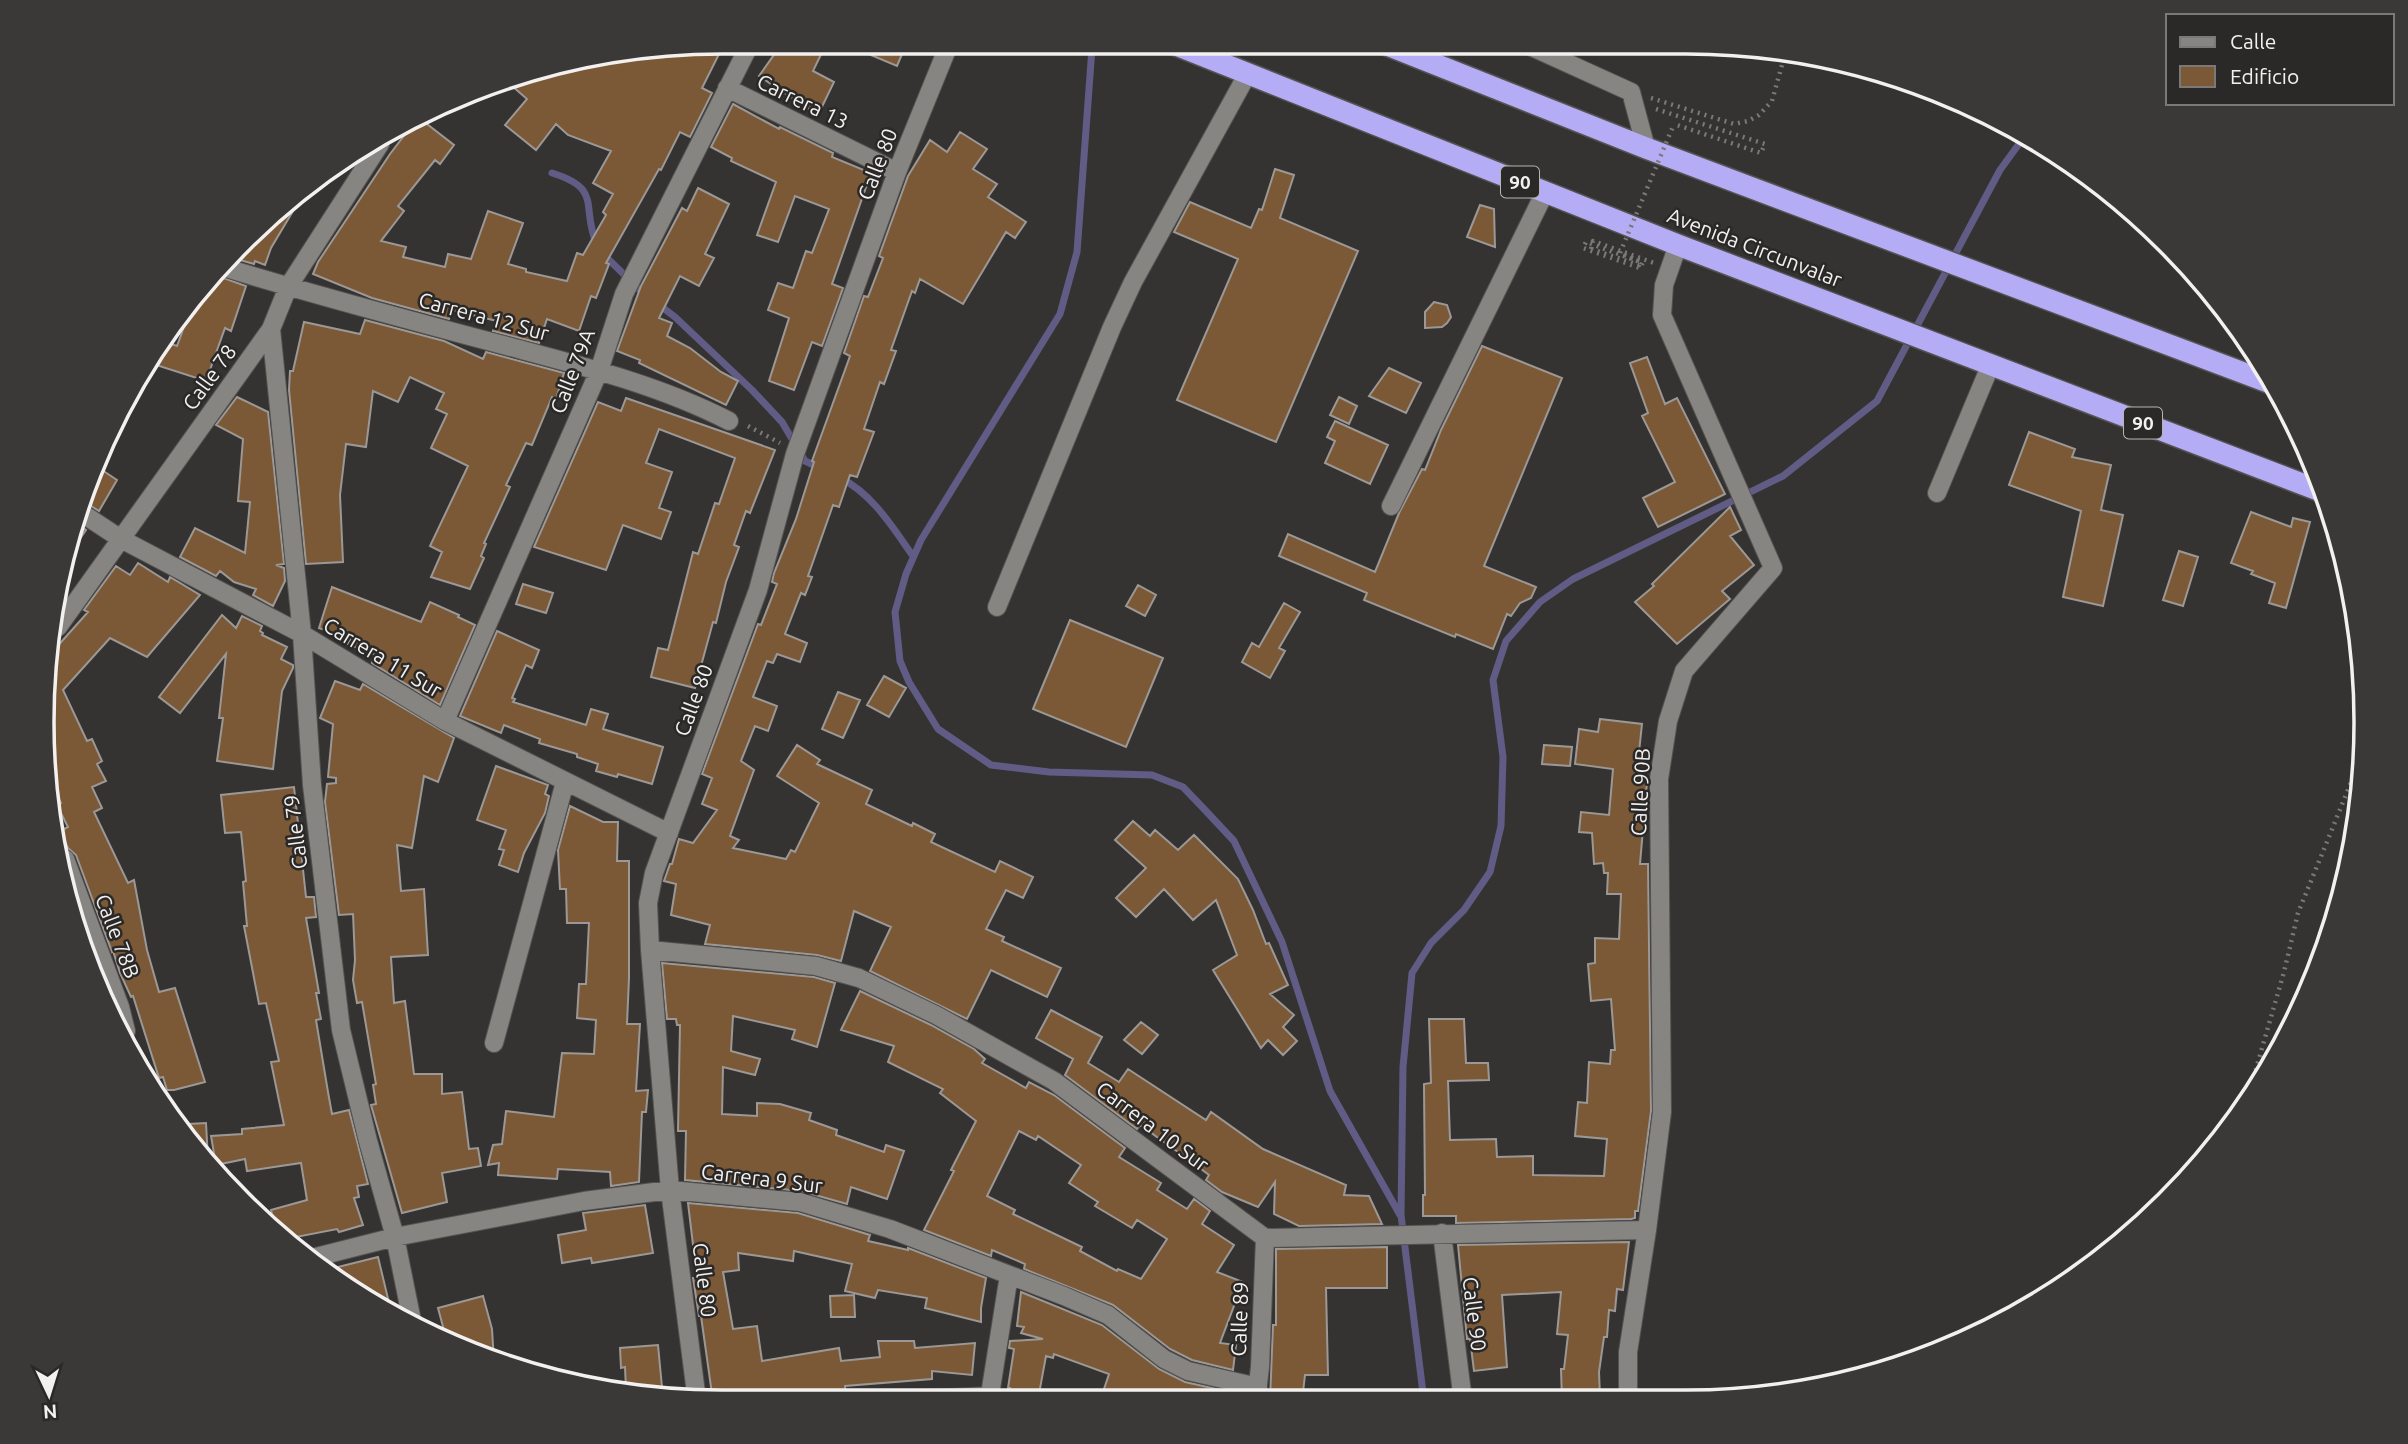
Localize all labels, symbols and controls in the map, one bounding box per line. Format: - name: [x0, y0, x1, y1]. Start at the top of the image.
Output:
- legend: [2166, 14, 2394, 105]
- text: Calle: [2230, 29, 2276, 53]
- text: Edificio: [2230, 64, 2299, 88]
- street label: Carrera 13: [754, 69, 852, 133]
- street label: Calle 80: [852, 125, 902, 203]
- road number: 90: [1501, 166, 1539, 198]
- street label: Avenida Circunvalar: [1664, 203, 1846, 291]
- street label: Carrera 12 Sur: [416, 287, 552, 345]
- street label: Calle 79A: [545, 325, 599, 417]
- street label: Calle 78: [177, 340, 241, 414]
- road number: 90: [2124, 408, 2162, 438]
- street label: Carrera 11 Sur: [319, 612, 447, 702]
- street label: Calle 80: [669, 661, 717, 739]
- street label: Calle 90B: [1626, 747, 1654, 837]
- street label: Calle 79: [279, 793, 311, 871]
- street label: Calle 78B: [91, 891, 145, 981]
- street label: Carrera 10 Sur: [1092, 1076, 1214, 1176]
- street label: Carrera 9 Sur: [700, 1159, 824, 1197]
- street label: Calle 80: [689, 1241, 721, 1319]
- street label: Calle 90: [1459, 1275, 1491, 1353]
- street label: Calle 89: [1226, 1281, 1252, 1357]
- north arrow: [14, 1360, 84, 1430]
- text: N: [42, 1400, 58, 1423]

